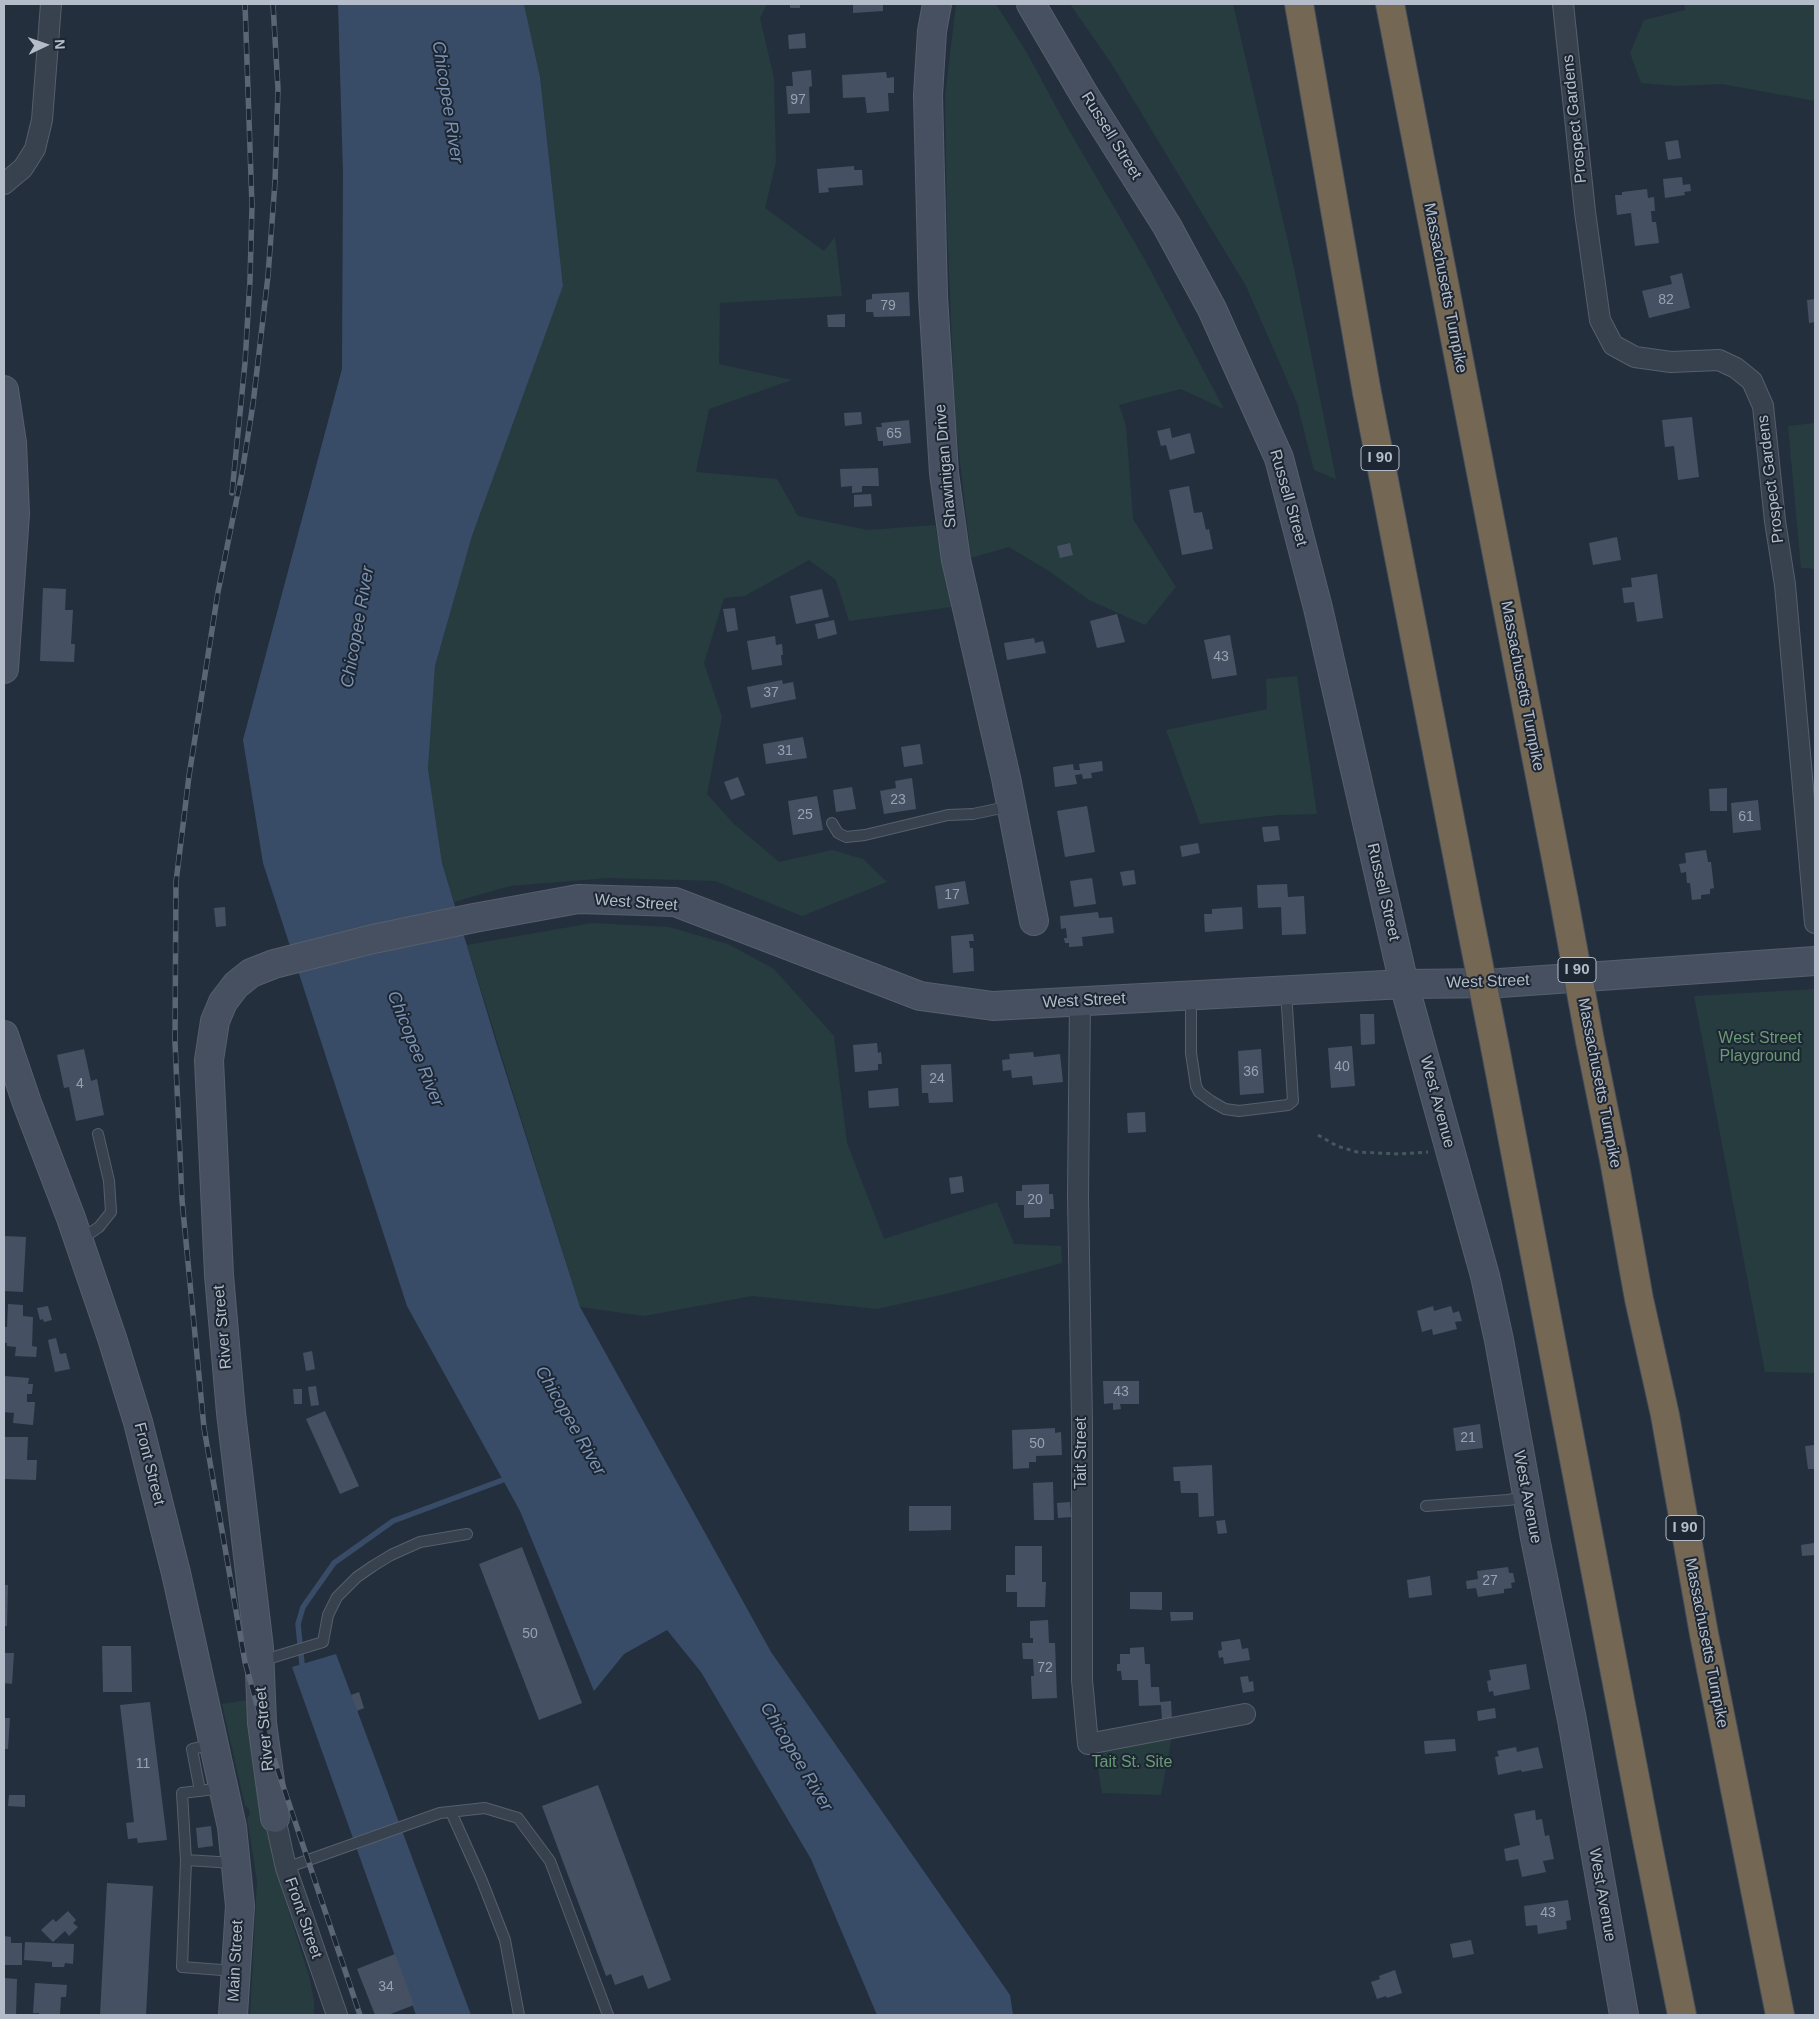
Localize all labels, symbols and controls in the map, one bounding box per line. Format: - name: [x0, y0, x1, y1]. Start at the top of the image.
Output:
- north arrow: [20, 20, 70, 70]
- text: N: [52, 39, 68, 50]
- water label: Chicopee River: [427, 40, 467, 164]
- street label: Prospect Gardens: [1559, 54, 1591, 184]
- street label: Russell Street: [1076, 89, 1146, 183]
- house number: 97: [790, 92, 806, 108]
- street label: Massachusetts Turnpike: [1419, 201, 1471, 375]
- house number: 82: [1658, 292, 1674, 308]
- house number: 79: [880, 298, 896, 314]
- street label: Shawinigan Drive: [931, 403, 961, 529]
- street label: Prospect Gardens: [1754, 414, 1788, 544]
- house number: 65: [886, 426, 902, 442]
- road number: I 90: [1361, 446, 1399, 470]
- street label: Russell Street: [1265, 447, 1311, 549]
- water label: Chicopee River: [337, 565, 379, 689]
- street label: Massachusetts Turnpike: [1496, 599, 1548, 773]
- house number: 43: [1213, 649, 1229, 665]
- house number: 37: [763, 685, 779, 701]
- house number: 31: [777, 743, 793, 759]
- house number: 23: [890, 792, 906, 808]
- house number: 25: [797, 807, 813, 823]
- house number: 61: [1738, 809, 1754, 825]
- street label: Russell Street: [1362, 841, 1404, 943]
- house number: 17: [944, 887, 960, 903]
- street label: West Street: [594, 891, 678, 915]
- road number: I 90: [1558, 958, 1596, 982]
- street label: West Street: [1446, 971, 1530, 993]
- water label: Chicopee River: [382, 988, 448, 1110]
- street label: West Street: [1042, 989, 1126, 1013]
- street label: Massachusetts Turnpike: [1573, 996, 1625, 1170]
- park label: West Street Playground: [1718, 1029, 1802, 1067]
- street label: West Avenue: [1415, 1054, 1459, 1150]
- house number: 40: [1334, 1059, 1350, 1075]
- house number: 36: [1243, 1064, 1259, 1080]
- house number: 24: [929, 1071, 945, 1087]
- house number: 4: [76, 1076, 84, 1092]
- house number: 20: [1027, 1192, 1043, 1208]
- street label: River Street: [210, 1284, 236, 1370]
- water label: Chicopee River: [530, 1362, 610, 1480]
- house number: 43: [1113, 1384, 1129, 1400]
- street label: Tait Street: [1072, 1417, 1092, 1489]
- street label: Front Street: [129, 1421, 169, 1507]
- house number: 21: [1460, 1430, 1476, 1446]
- house number: 50: [1029, 1436, 1045, 1452]
- street label: West Avenue: [1509, 1449, 1545, 1545]
- road number: I 90: [1666, 1516, 1704, 1540]
- street label: Massachusetts Turnpike: [1680, 1556, 1732, 1730]
- house number: 27: [1482, 1573, 1498, 1589]
- house number: 50: [522, 1626, 538, 1642]
- house number: 72: [1037, 1660, 1053, 1676]
- street label: River Street: [252, 1686, 278, 1772]
- water label: Chicopee River: [755, 1699, 837, 1815]
- park label: Tait St. Site: [1092, 1753, 1172, 1773]
- house number: 11: [136, 1756, 150, 1772]
- street label: West Avenue: [1584, 1847, 1620, 1943]
- street label: Front Street: [280, 1875, 326, 1961]
- house number: 43: [1540, 1905, 1556, 1921]
- street label: Main Street: [224, 1920, 248, 2002]
- house number: 34: [378, 1979, 394, 1995]

